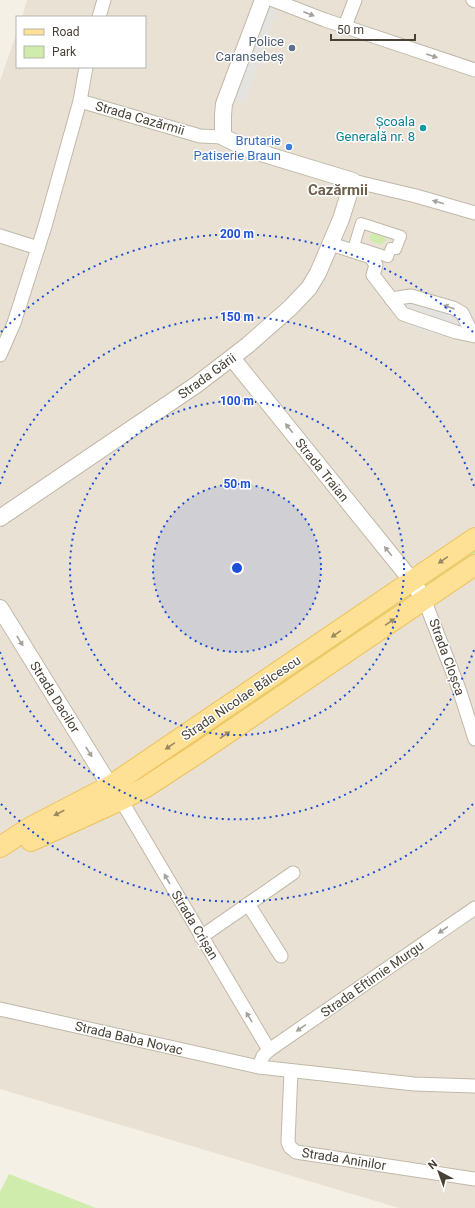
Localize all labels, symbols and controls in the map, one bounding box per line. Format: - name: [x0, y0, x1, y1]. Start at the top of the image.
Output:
- one-way arrow: [304, 11, 316, 17]
- legend: [16, 16, 146, 68]
- scale bar: [331, 16, 415, 42]
- text: 50 m: [337, 23, 364, 37]
- text: Road: [52, 25, 80, 39]
- place label: Police Caransebeș: [216, 34, 284, 65]
- marker: Police Caransebeș: [287, 43, 297, 53]
- text: Park: [52, 45, 77, 59]
- one-way arrow: [427, 53, 439, 59]
- street label: Strada Cazărmii: [94, 98, 186, 138]
- place label: Școala Generală nr. 8: [336, 114, 415, 144]
- marker: Școala Generală nr. 8: [418, 123, 428, 133]
- place label: Brutarie Patiserie Braun: [193, 133, 281, 163]
- marker: Brutarie Patiserie Braun: [284, 142, 294, 152]
- district label: Cazărmii: [308, 181, 368, 199]
- one-way arrow: [431, 199, 443, 205]
- text: 200 m: [220, 227, 254, 241]
- one-way arrow: [442, 304, 454, 310]
- text: 150 m: [220, 310, 254, 324]
- street label: Strada Gării: [175, 350, 239, 402]
- text: 100 m: [220, 394, 254, 408]
- one-way arrow: [284, 423, 293, 433]
- street label: Strada Traian: [292, 436, 352, 504]
- text: 50 m: [223, 477, 251, 491]
- one-way arrow: [383, 545, 392, 556]
- one-way arrow: [438, 556, 448, 564]
- centre of rings: [230, 561, 244, 575]
- street label: Strada Cloșca: [425, 617, 468, 698]
- one-way arrow: [385, 618, 396, 626]
- one-way arrow: [330, 630, 341, 638]
- one-way arrow: [17, 635, 24, 647]
- street label: Strada Nicolae Bălcescu: [179, 652, 303, 744]
- street label: Strada Dacilor: [27, 659, 83, 736]
- one-way arrow: [220, 731, 230, 739]
- one-way arrow: [165, 742, 175, 750]
- one-way arrow: [85, 746, 92, 758]
- one-way arrow: [53, 810, 65, 816]
- one-way arrow: [164, 873, 171, 885]
- street label: Strada Crișan: [168, 888, 221, 963]
- one-way arrow: [438, 926, 448, 934]
- street label: Strada Eftimie Murgu: [318, 938, 426, 1020]
- one-way arrow: [245, 1012, 253, 1022]
- street label: Strada Baba Novac: [74, 1018, 185, 1058]
- one-way arrow: [296, 1024, 307, 1032]
- street label: Strada Aninilor: [301, 1145, 388, 1173]
- north arrow: [419, 1152, 459, 1192]
- text: N: [426, 1157, 440, 1172]

